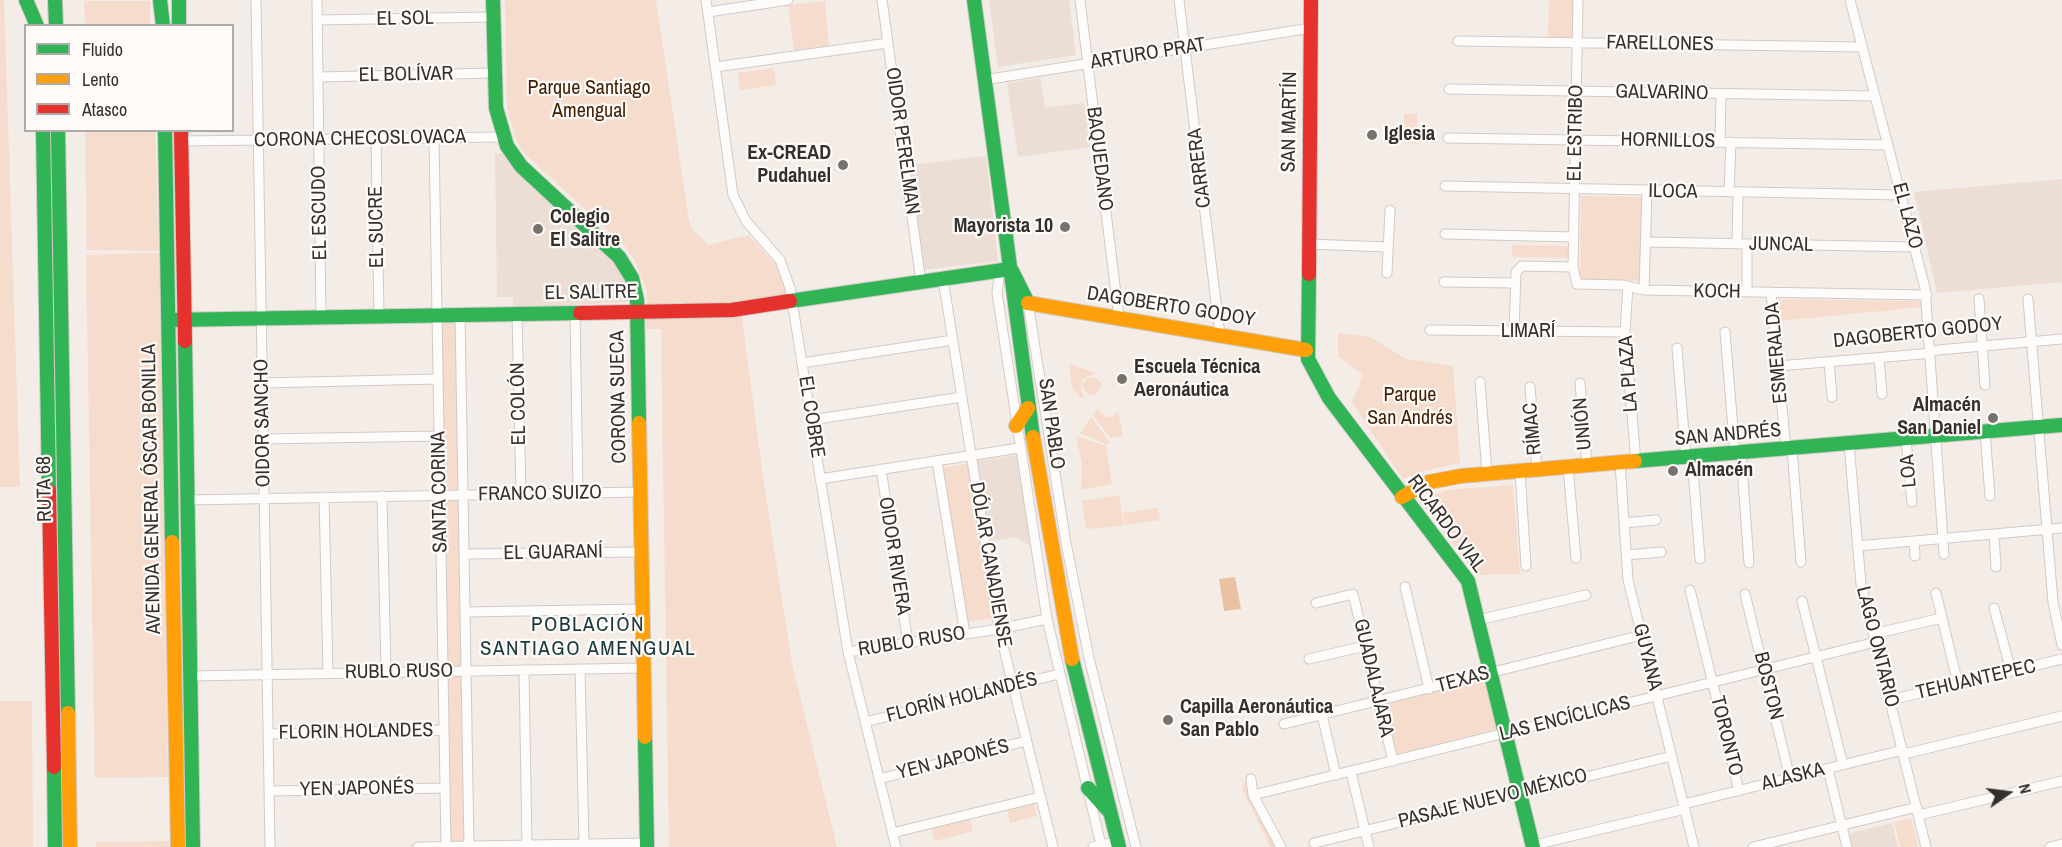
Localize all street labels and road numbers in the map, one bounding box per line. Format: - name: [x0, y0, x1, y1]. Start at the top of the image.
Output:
- street label: EL SOL: [376, 7, 434, 31]
- street label: FARELLONES: [1606, 31, 1714, 57]
- street label: ARTURO PRAT: [1089, 33, 1207, 75]
- street label: EL BOLÍVAR: [359, 62, 453, 88]
- street label: OIDOR PERELMAN: [880, 66, 924, 216]
- street label: SAN MARTÍN: [1277, 71, 1303, 173]
- street label: GALVARINO: [1615, 80, 1709, 106]
- street label: EL ESTRIBO: [1563, 84, 1589, 182]
- street label: BAQUEDANO: [1081, 106, 1117, 212]
- street label: CORONA CHECOSLOVACA: [254, 125, 466, 153]
- street label: CARRERA: [1183, 127, 1217, 209]
- street label: HORNILLOS: [1620, 128, 1716, 154]
- street label: EL ESCUDO: [307, 165, 333, 261]
- street label: ILOCA: [1648, 180, 1698, 204]
- street label: EL LAZO: [1887, 180, 1927, 252]
- street label: EL SUCRE: [364, 186, 390, 268]
- street label: JUNCAL: [1749, 232, 1813, 258]
- street label: EL SALITRE: [544, 280, 638, 306]
- street label: KOCH: [1693, 280, 1741, 304]
- street label: DAGOBERTO GODOY: [1085, 282, 1257, 332]
- street label: ESMERALDA: [1761, 302, 1793, 404]
- street label: DAGOBERTO GODOY: [1832, 312, 2004, 354]
- street label: LIMARÍ: [1501, 320, 1555, 344]
- street label: CORONA SUECA: [606, 330, 632, 464]
- street label: LA PLAZA: [1614, 335, 1644, 413]
- street label: AVENIDA GENERAL ÓSCAR BONILLA: [137, 344, 167, 634]
- street label: OIDOR SANCHO: [250, 359, 276, 487]
- street label: EL COLÓN: [506, 362, 532, 446]
- street label: EL COBRE: [793, 374, 829, 460]
- street label: SAN PABLO: [1033, 377, 1069, 471]
- street label: UNIÓN: [1569, 397, 1597, 451]
- street label: RÍMAC: [1519, 402, 1547, 456]
- street label: SAN ANDRÉS: [1674, 418, 1782, 452]
- street label: SANTA CORINA: [427, 431, 453, 553]
- street label: LOA: [1896, 454, 1922, 488]
- street label: RUTA 68: [32, 456, 58, 522]
- street label: RICARDO VIAL: [1402, 471, 1490, 577]
- street label: DÓLAR CANADIENSE: [964, 480, 1016, 650]
- street label: FRANCO SUIZO: [478, 481, 602, 507]
- street label: OIDOR RIVERA: [873, 495, 915, 617]
- street label: EL GUARANÍ: [503, 540, 603, 566]
- street label: LAGO ONTARIO: [1850, 584, 1904, 710]
- street label: GUADALAJARA: [1348, 617, 1398, 739]
- street label: GUYANA: [1627, 621, 1667, 693]
- street label: RUBLO RUSO: [857, 622, 967, 662]
- street label: BOSTON: [1748, 650, 1788, 722]
- street label: TEHUANTEPEC: [1914, 655, 2038, 705]
- street label: RUBLO RUSO: [345, 659, 453, 685]
- street label: TEXAS: [1434, 661, 1492, 699]
- street label: FLORÍN HOLANDÉS: [884, 668, 1040, 728]
- street label: LAS ENCÍCLICAS: [1497, 691, 1633, 747]
- street label: TORONTO: [1705, 694, 1747, 778]
- street label: FLORIN HOLANDES: [278, 719, 434, 745]
- street label: YEN JAPONÉS: [894, 734, 1012, 786]
- street label: ALASKA: [1759, 758, 1827, 796]
- street label: PASAJE NUEVO MÉXICO: [1396, 764, 1590, 834]
- street label: YEN JAPONÉS: [299, 776, 415, 802]

